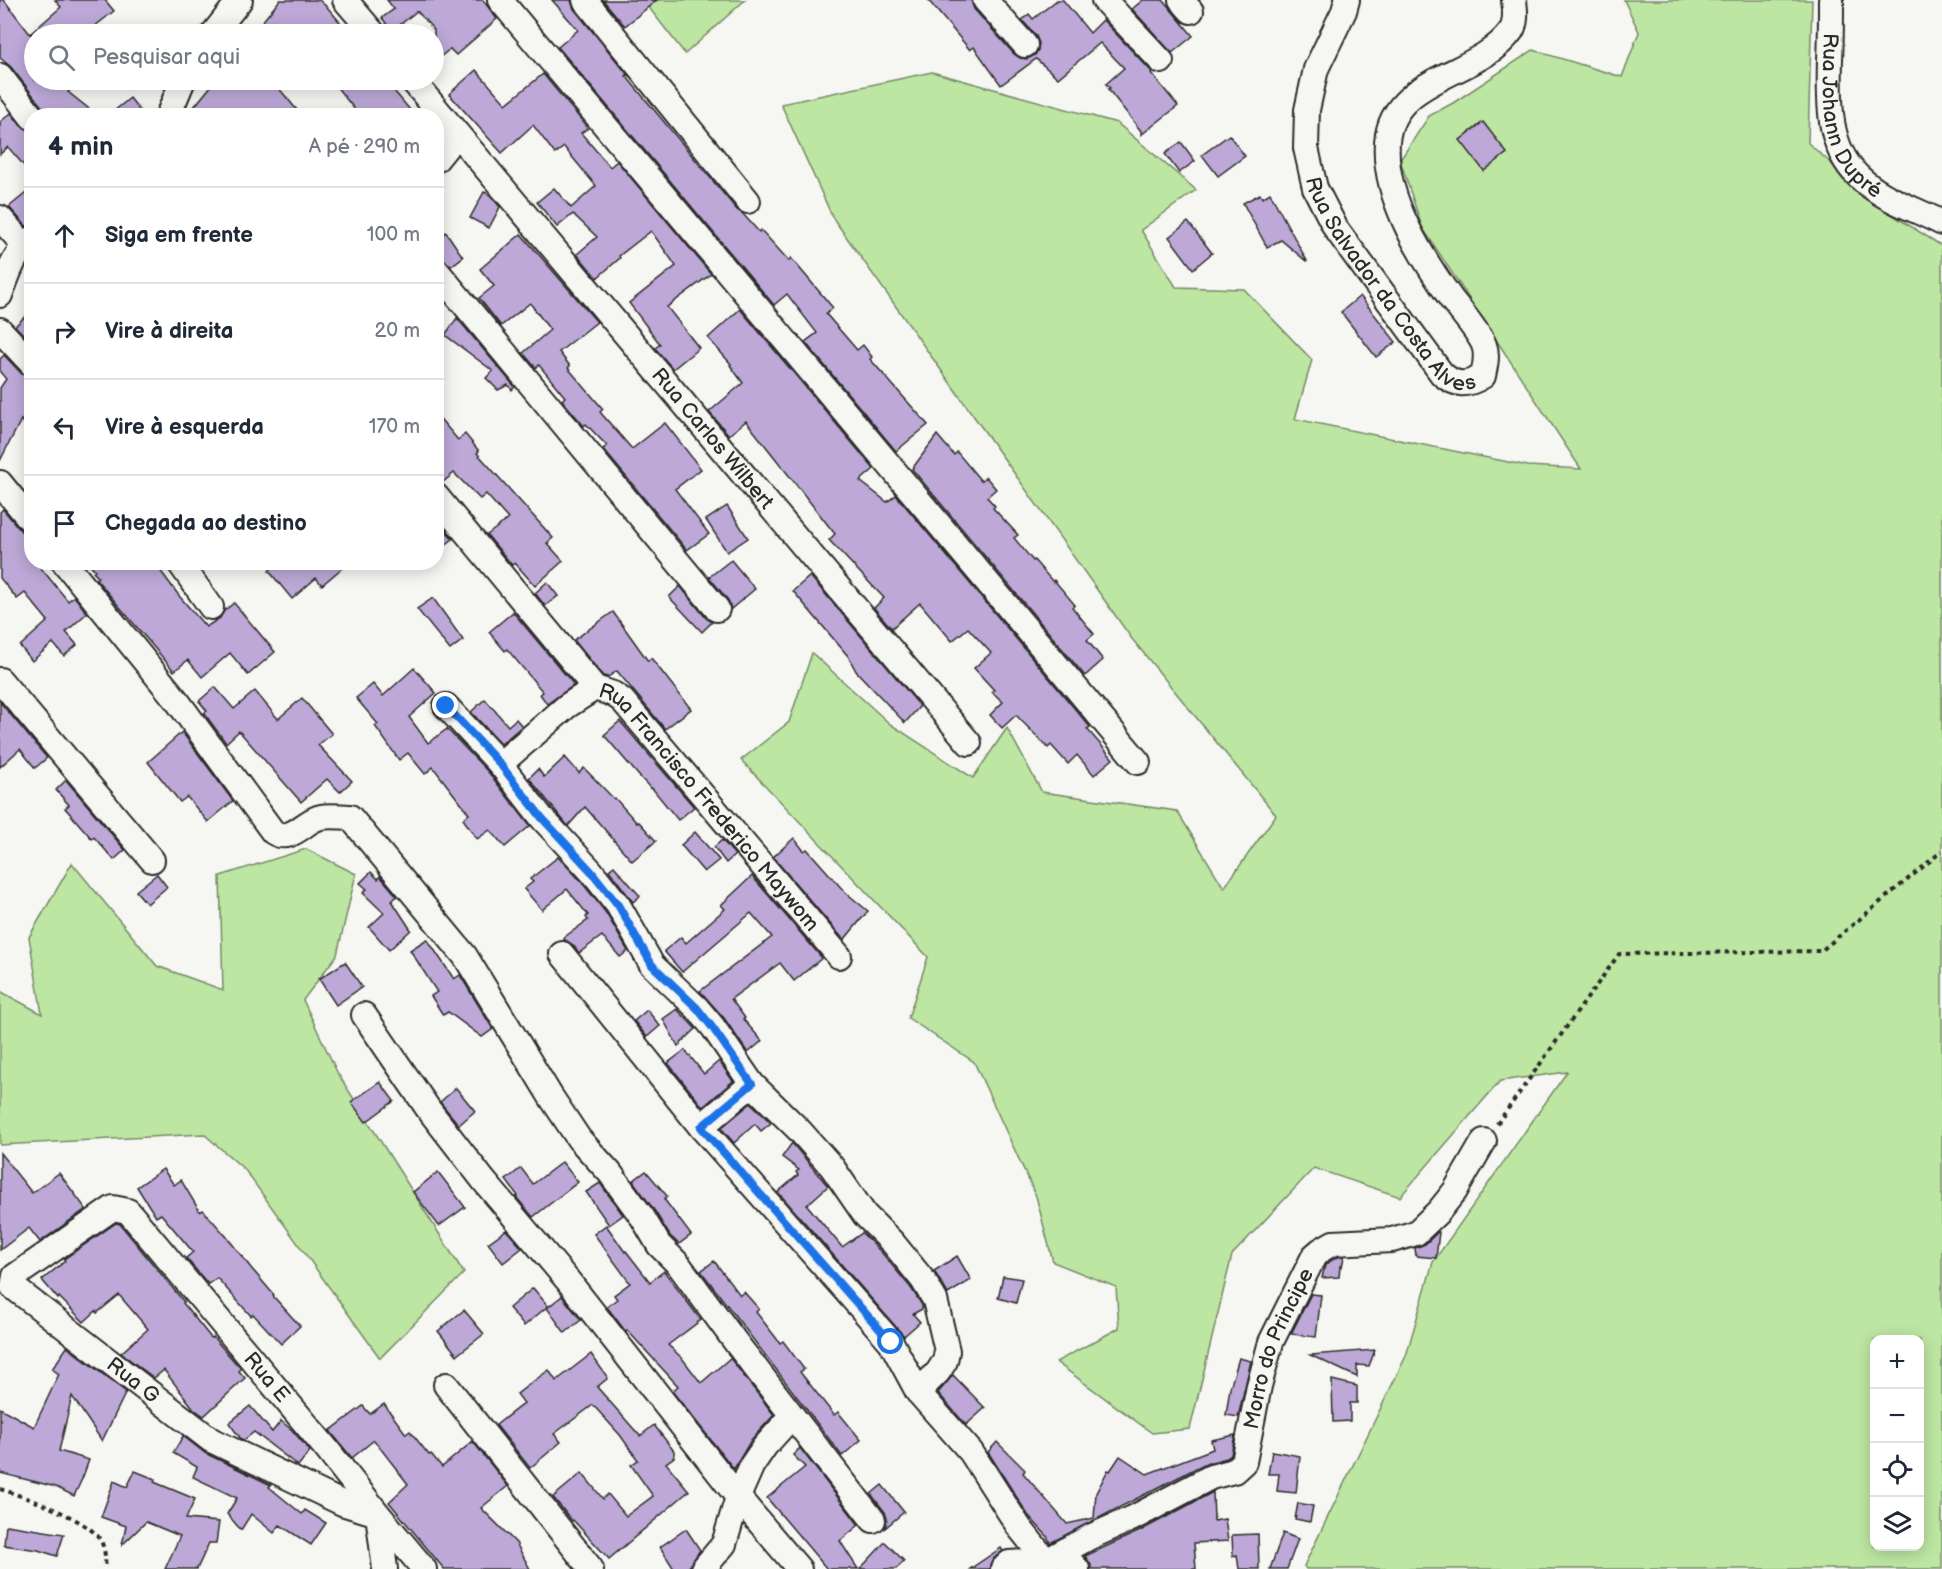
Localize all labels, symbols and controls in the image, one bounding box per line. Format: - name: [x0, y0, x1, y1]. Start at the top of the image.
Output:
- search box: [24, 24, 444, 90]
- street label: Rua Johann Dupré: [1817, 33, 1887, 204]
- icon: search: [45, 41, 78, 74]
- text: Pesquisar aqui: [93, 44, 240, 71]
- text: 4 min: [48, 132, 113, 163]
- text: A pé · 290 m: [309, 135, 420, 159]
- street label: Rua Salvador da Costa Alves: [1300, 175, 1479, 397]
- icon: ahead: [48, 219, 81, 252]
- text: Siga em frente: [105, 222, 253, 249]
- text: 100 m: [367, 223, 420, 247]
- icon: right: [48, 315, 81, 348]
- text: Vire à direita: [105, 318, 233, 345]
- text: 20 m: [375, 319, 420, 343]
- street label: Rua Carlos Wilbert: [646, 363, 779, 515]
- icon: left: [48, 411, 81, 444]
- text: Vire à esquerda: [105, 414, 264, 441]
- text: 170 m: [369, 415, 420, 439]
- icon: arrive: [48, 507, 81, 540]
- text: Chegada ao destino: [105, 510, 307, 537]
- street label: Rua Francisco Frederico Maywom: [595, 678, 824, 936]
- route end: [432, 692, 458, 718]
- street label: Morro do Principe: [1239, 1264, 1319, 1431]
- route start: [877, 1328, 903, 1354]
- map controls: [1870, 1335, 1924, 1551]
- button: +: [1870, 1335, 1924, 1389]
- street label: Rua E: [238, 1347, 295, 1408]
- street label: Rua G: [102, 1352, 164, 1409]
- button: −: [1870, 1389, 1924, 1443]
- button: locate: [1870, 1443, 1924, 1497]
- button: layers: [1870, 1497, 1924, 1551]

